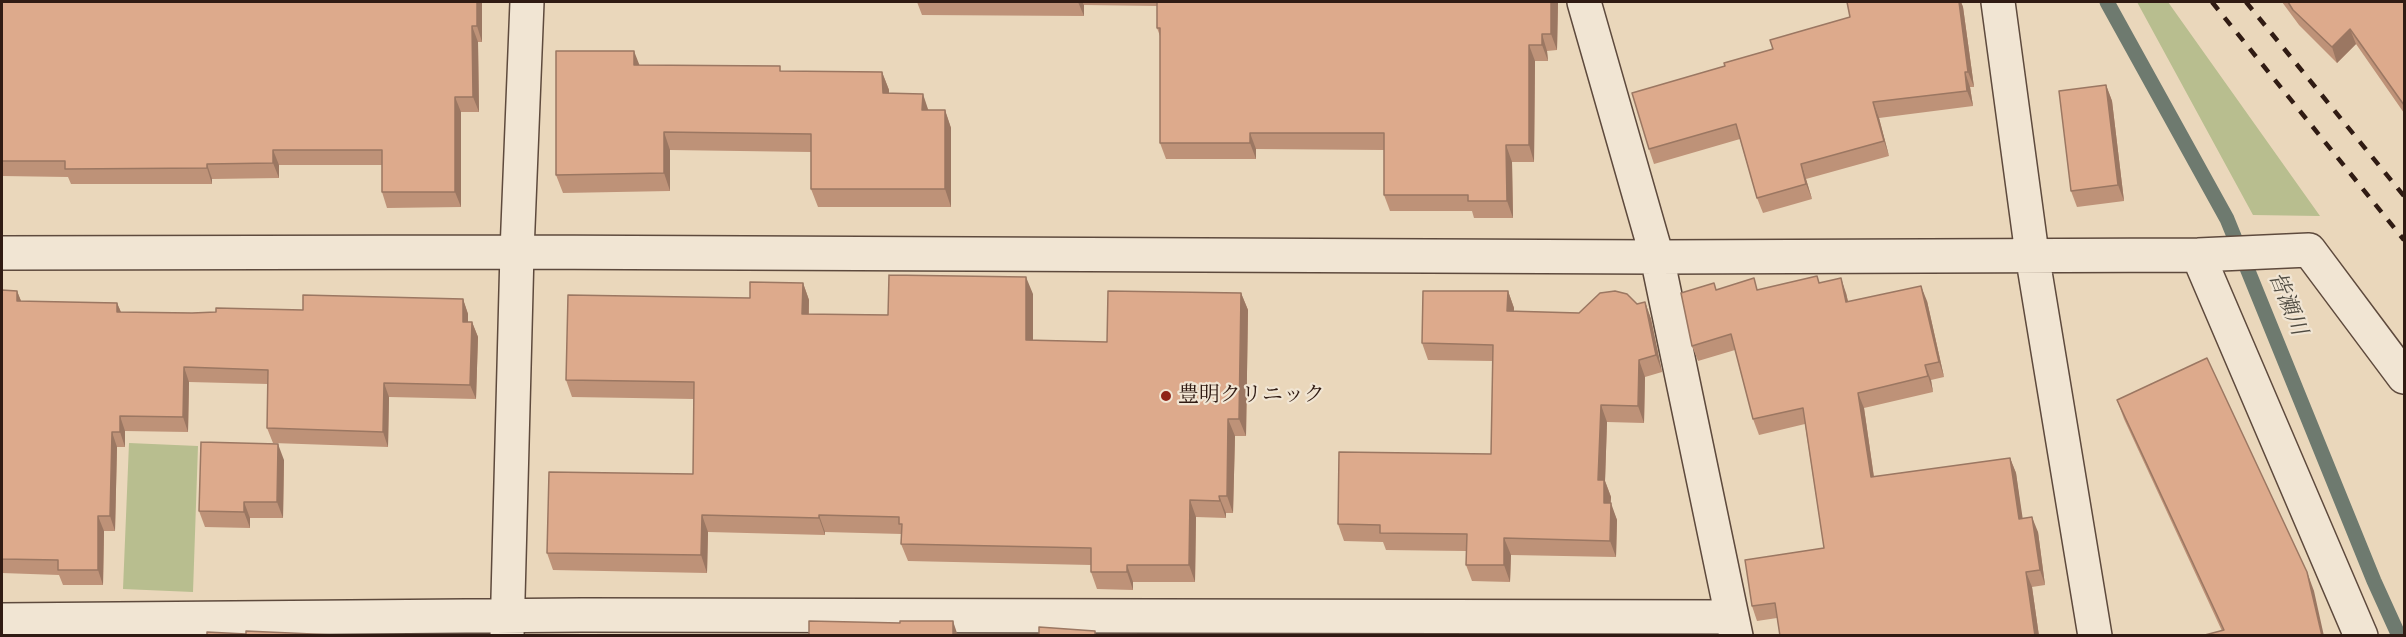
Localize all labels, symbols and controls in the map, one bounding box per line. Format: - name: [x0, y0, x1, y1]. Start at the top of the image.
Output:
- water label: 皆瀬川: [2261, 268, 2311, 340]
- place label: 豊明クリニック: [1178, 383, 1325, 409]
- marker: 豊明クリニック: [1159, 389, 1173, 403]

